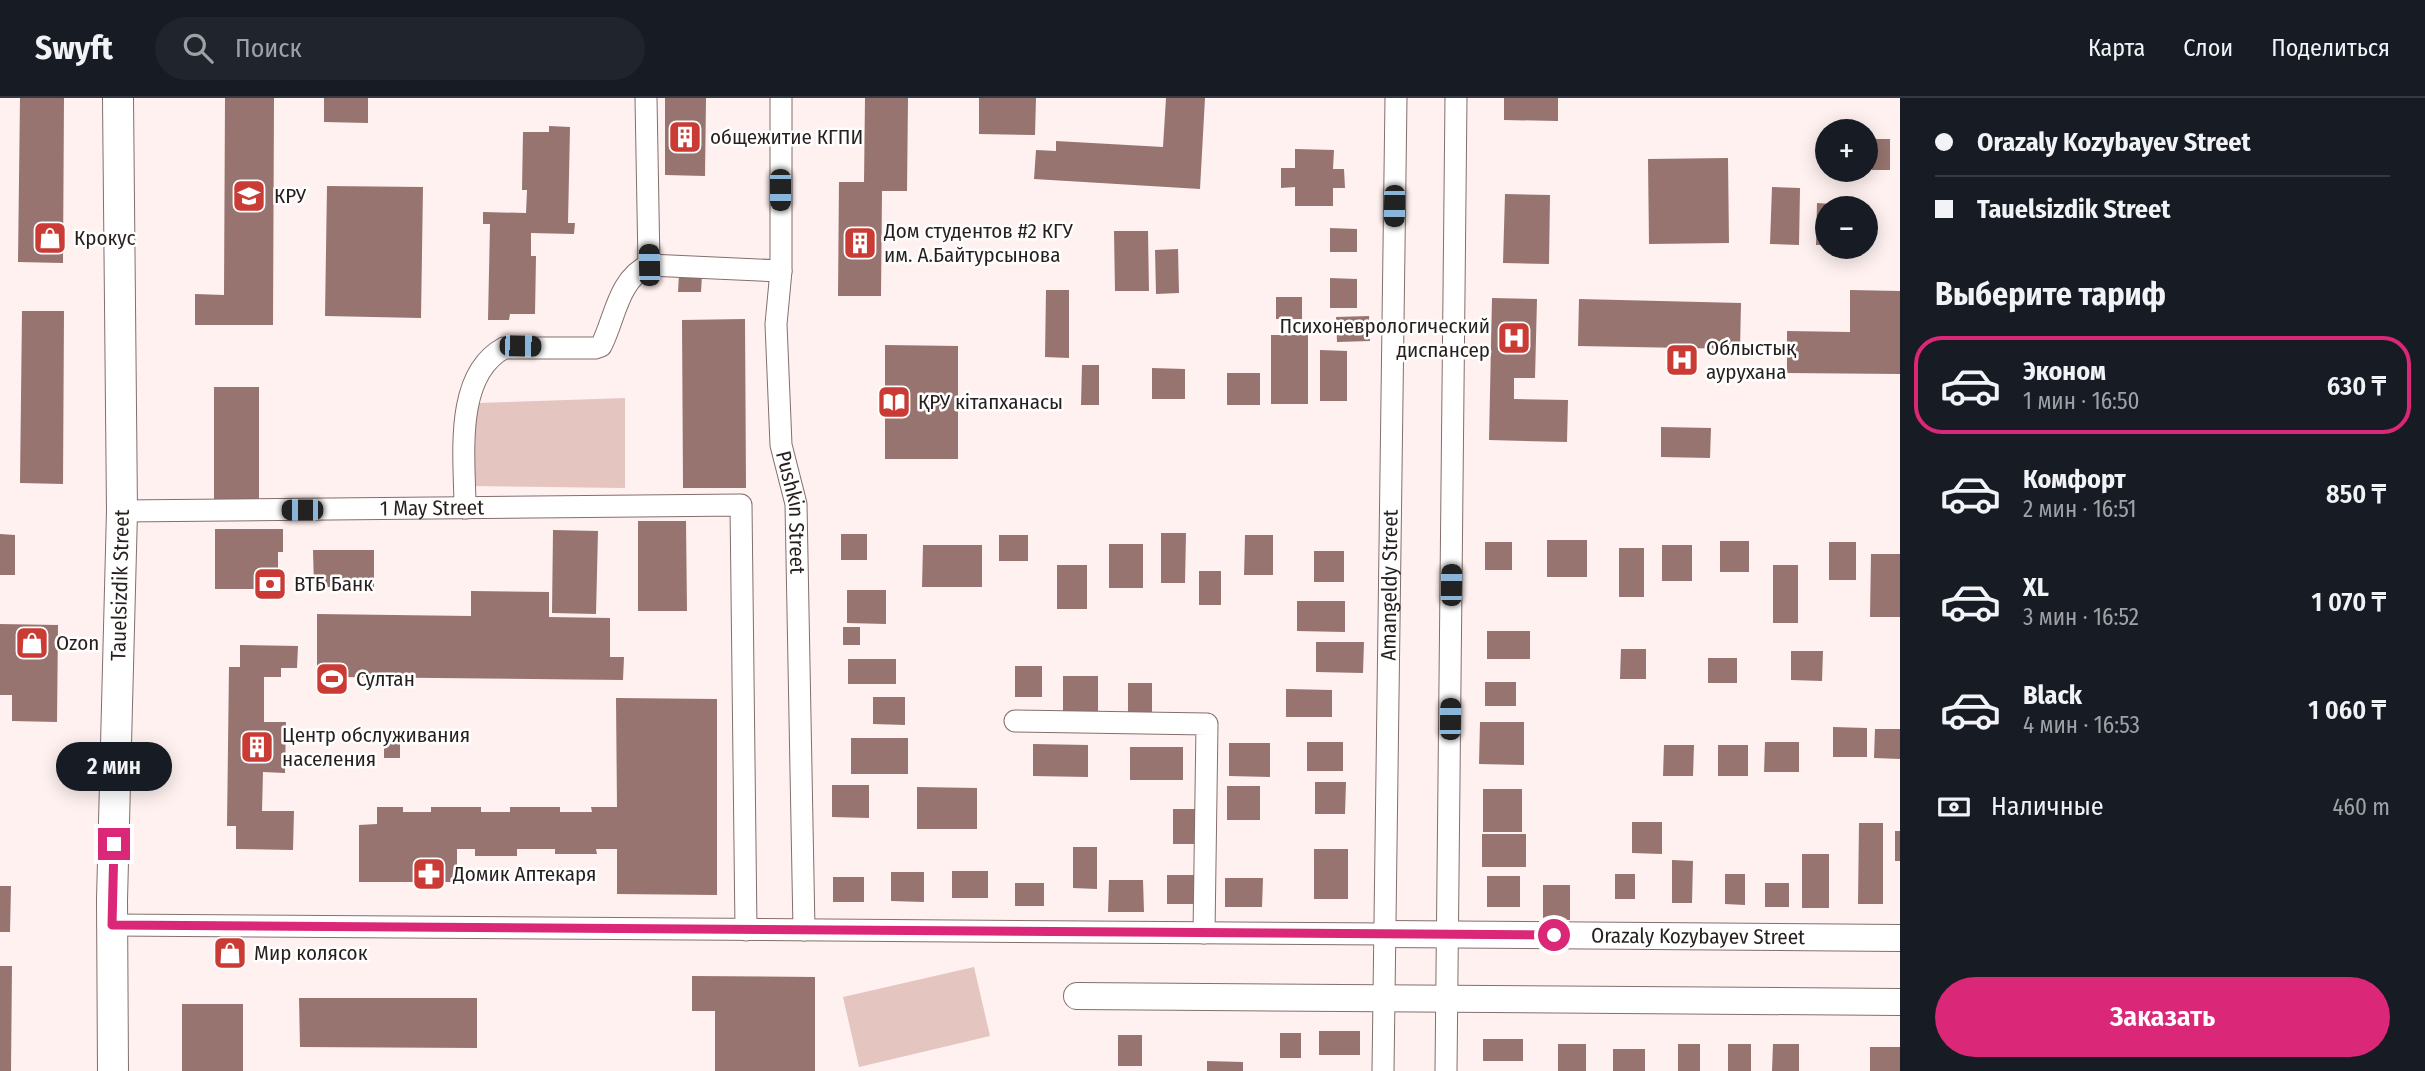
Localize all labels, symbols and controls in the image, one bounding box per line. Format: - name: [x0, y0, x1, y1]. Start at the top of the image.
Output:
- search box: [155, 17, 645, 80]
- text: Swyft: [35, 28, 113, 68]
- icon: search: [179, 29, 217, 67]
- text: Поиск: [235, 33, 302, 64]
- text: Карта: [2088, 34, 2145, 62]
- text: Слои: [2183, 34, 2233, 62]
- text: Поделиться: [2271, 34, 2390, 62]
- building icon: общежитие КГПИ: [666, 118, 704, 156]
- map controls: [1815, 119, 1878, 259]
- button: +: [1815, 119, 1878, 182]
- place label: общежитие КГПИ: [710, 124, 863, 150]
- text: Orazaly Kozybayev Street: [1977, 127, 2251, 158]
- car: [770, 169, 791, 211]
- school or university icon: КРУ: [230, 177, 268, 215]
- place label: КРУ: [274, 183, 307, 209]
- car: [1384, 185, 1405, 227]
- text: Tauelsіzdіk Street: [1977, 194, 2170, 225]
- button: −: [1815, 196, 1878, 259]
- place label: Дом студентов #2 КГУ им. А.Байтурсынова: [883, 218, 1074, 268]
- shop icon: Крокус: [31, 219, 69, 257]
- building icon: Дом студентов #2 КГУ им. А.Байтурсынова: [841, 224, 879, 262]
- place label: Крокус: [74, 225, 136, 251]
- car: [639, 244, 660, 286]
- text: Выберите тариф: [1935, 275, 2166, 313]
- place label: Психоневрологический диспансер: [1279, 313, 1490, 363]
- hospital icon: Психоневрологический диспансер: [1495, 319, 1533, 357]
- car: [499, 335, 542, 357]
- place label: Облыстық аурухана: [1706, 335, 1797, 385]
- hospital icon: Облыстық аурухана: [1663, 341, 1701, 379]
- icon: car: [1939, 354, 2002, 417]
- text: Эконом: [2023, 356, 2106, 387]
- text: 630 ₸: [2327, 371, 2386, 402]
- library icon: ҚРУ кітапханасы: [875, 383, 913, 421]
- text: 1 мин · 16:50: [2023, 387, 2140, 415]
- place label: ҚРУ кітапханасы: [918, 389, 1063, 415]
- street label: Pushkin Street: [770, 448, 810, 574]
- icon: car: [1939, 462, 2002, 525]
- text: Комфорт: [2023, 464, 2126, 495]
- text: 850 ₸: [2326, 479, 2386, 510]
- street label: 1 May Street: [380, 494, 484, 521]
- text: 2 мин · 16:51: [2023, 495, 2137, 523]
- car: [282, 500, 324, 521]
- street label: Tauelsіzdіk Street: [105, 509, 135, 661]
- street label: Amangeldy Street: [1375, 509, 1404, 661]
- car: [1441, 564, 1462, 606]
- bank icon: ВТБ Банк: [251, 565, 289, 603]
- icon: car: [1939, 570, 2002, 633]
- place label: ВТБ Банк: [294, 571, 373, 597]
- text: XL: [2023, 572, 2049, 603]
- text: 1 070 ₸: [2312, 587, 2386, 618]
- text: 3 мин · 16:52: [2023, 603, 2139, 631]
- shop icon: Ozon: [13, 624, 51, 662]
- place label: Ozon: [56, 630, 99, 656]
- sports icon: Султан: [313, 660, 351, 698]
- place label: Султан: [356, 666, 415, 692]
- icon: car: [1939, 678, 2002, 741]
- text: Black: [2023, 680, 2082, 711]
- text: 1 060 ₸: [2308, 695, 2386, 726]
- car: [1440, 698, 1461, 740]
- text: 4 мин · 16:53: [2023, 711, 2140, 739]
- place label: Центр обслуживания населения: [282, 722, 470, 772]
- building icon: Центр обслуживания населения: [238, 728, 276, 766]
- callout: 2 мин: [56, 742, 172, 792]
- text: 2 мин: [87, 752, 141, 780]
- icon: cash: [1935, 788, 1973, 826]
- text: Наличные: [1991, 791, 2104, 822]
- text: 460 m: [2332, 793, 2390, 821]
- route end: [98, 828, 130, 860]
- pharmacy icon: Домик Аптекаря: [410, 855, 448, 893]
- place label: Домик Аптекаря: [452, 861, 596, 887]
- route start: [1538, 919, 1570, 951]
- street label: Orazaly Kozybayev Street: [1591, 923, 1805, 950]
- shop icon: Мир колясок: [211, 934, 249, 972]
- place label: Мир колясок: [254, 940, 368, 966]
- button: Заказать: [1935, 977, 2390, 1057]

